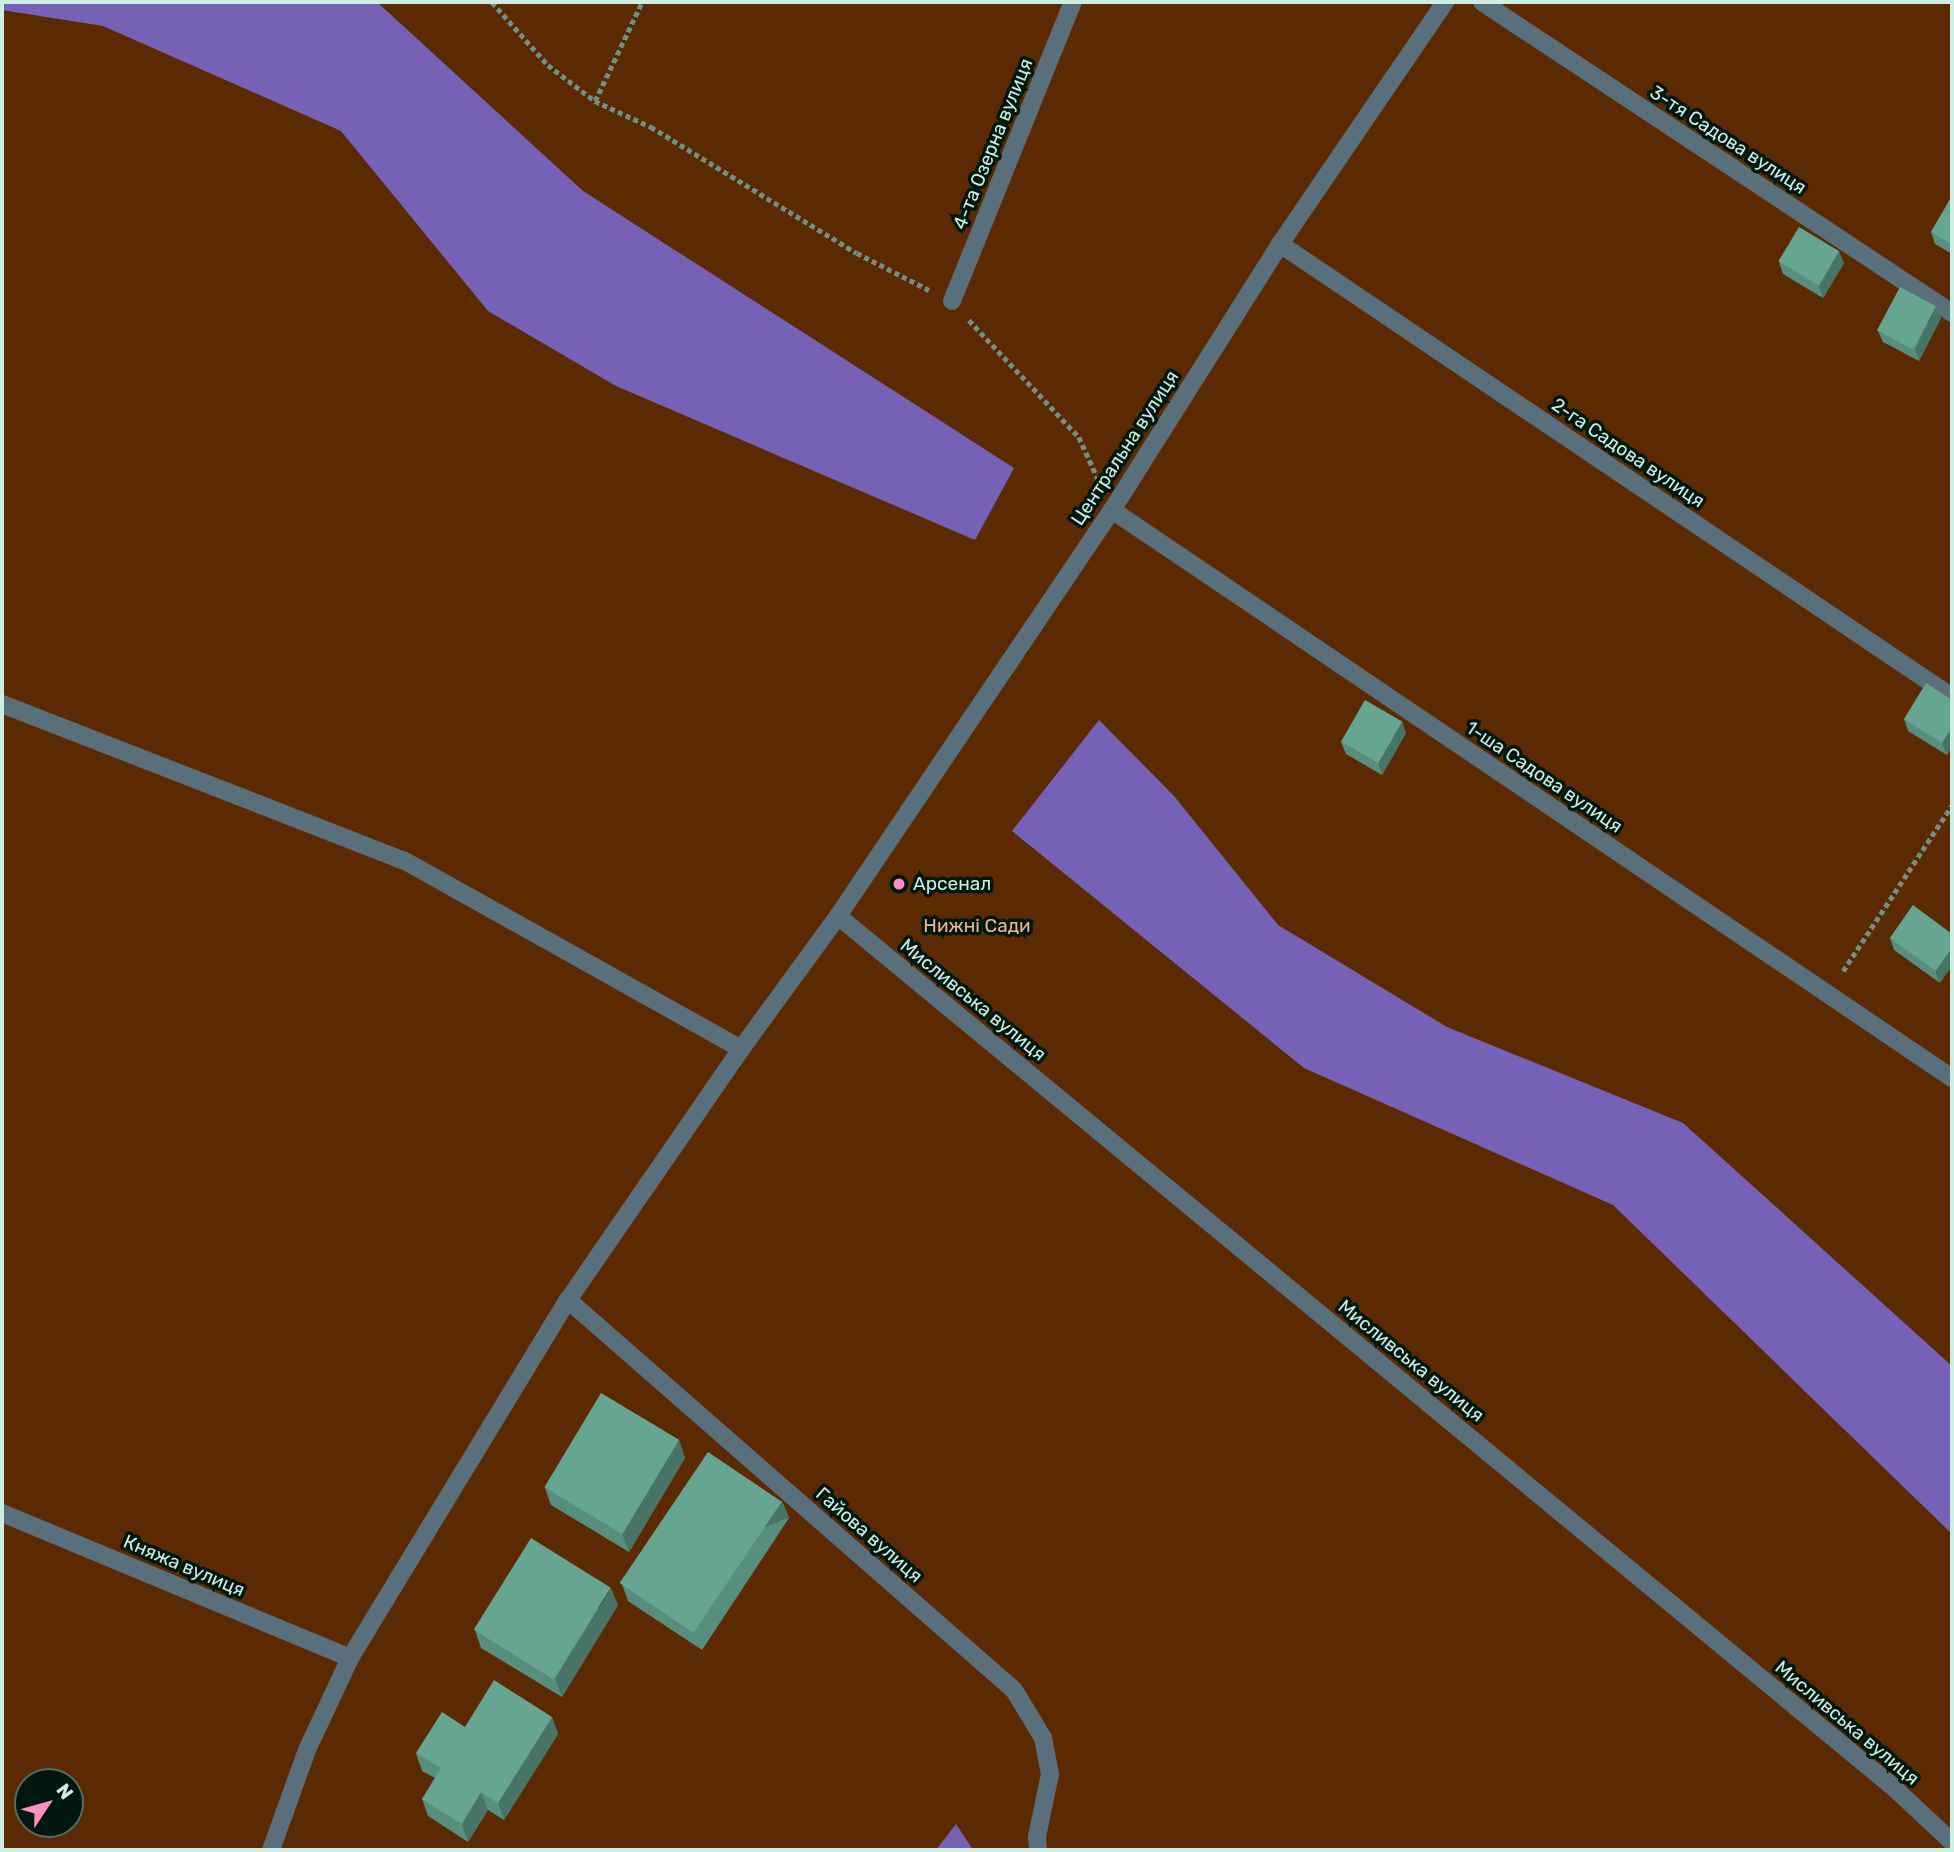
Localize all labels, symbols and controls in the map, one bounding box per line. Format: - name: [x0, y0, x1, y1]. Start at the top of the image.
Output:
- street label: 4-та Озерна вулиця: [948, 55, 1038, 233]
- street label: 3-тя Садова вулиця: [1646, 81, 1810, 199]
- street label: Центральна вулиця: [1066, 366, 1184, 530]
- street label: 2-га Садова вулиця: [1547, 393, 1709, 513]
- street label: 1-ша Садова вулиця: [1461, 716, 1627, 838]
- place label: Арсенал: [913, 873, 991, 895]
- marker: Арсенал: [891, 876, 907, 892]
- park label: Нижні Сади: [923, 915, 1031, 937]
- street label: Мисливська вулиця: [896, 934, 1050, 1066]
- street label: Мисливська вулиця: [1334, 1295, 1488, 1427]
- street label: Гайова вулиця: [811, 1482, 927, 1588]
- street label: Княжа вулиця: [120, 1530, 248, 1602]
- street label: Мисливська вулиця: [1770, 1656, 1924, 1790]
- north arrow: [14, 1768, 84, 1838]
- text: N: [51, 1779, 78, 1804]

